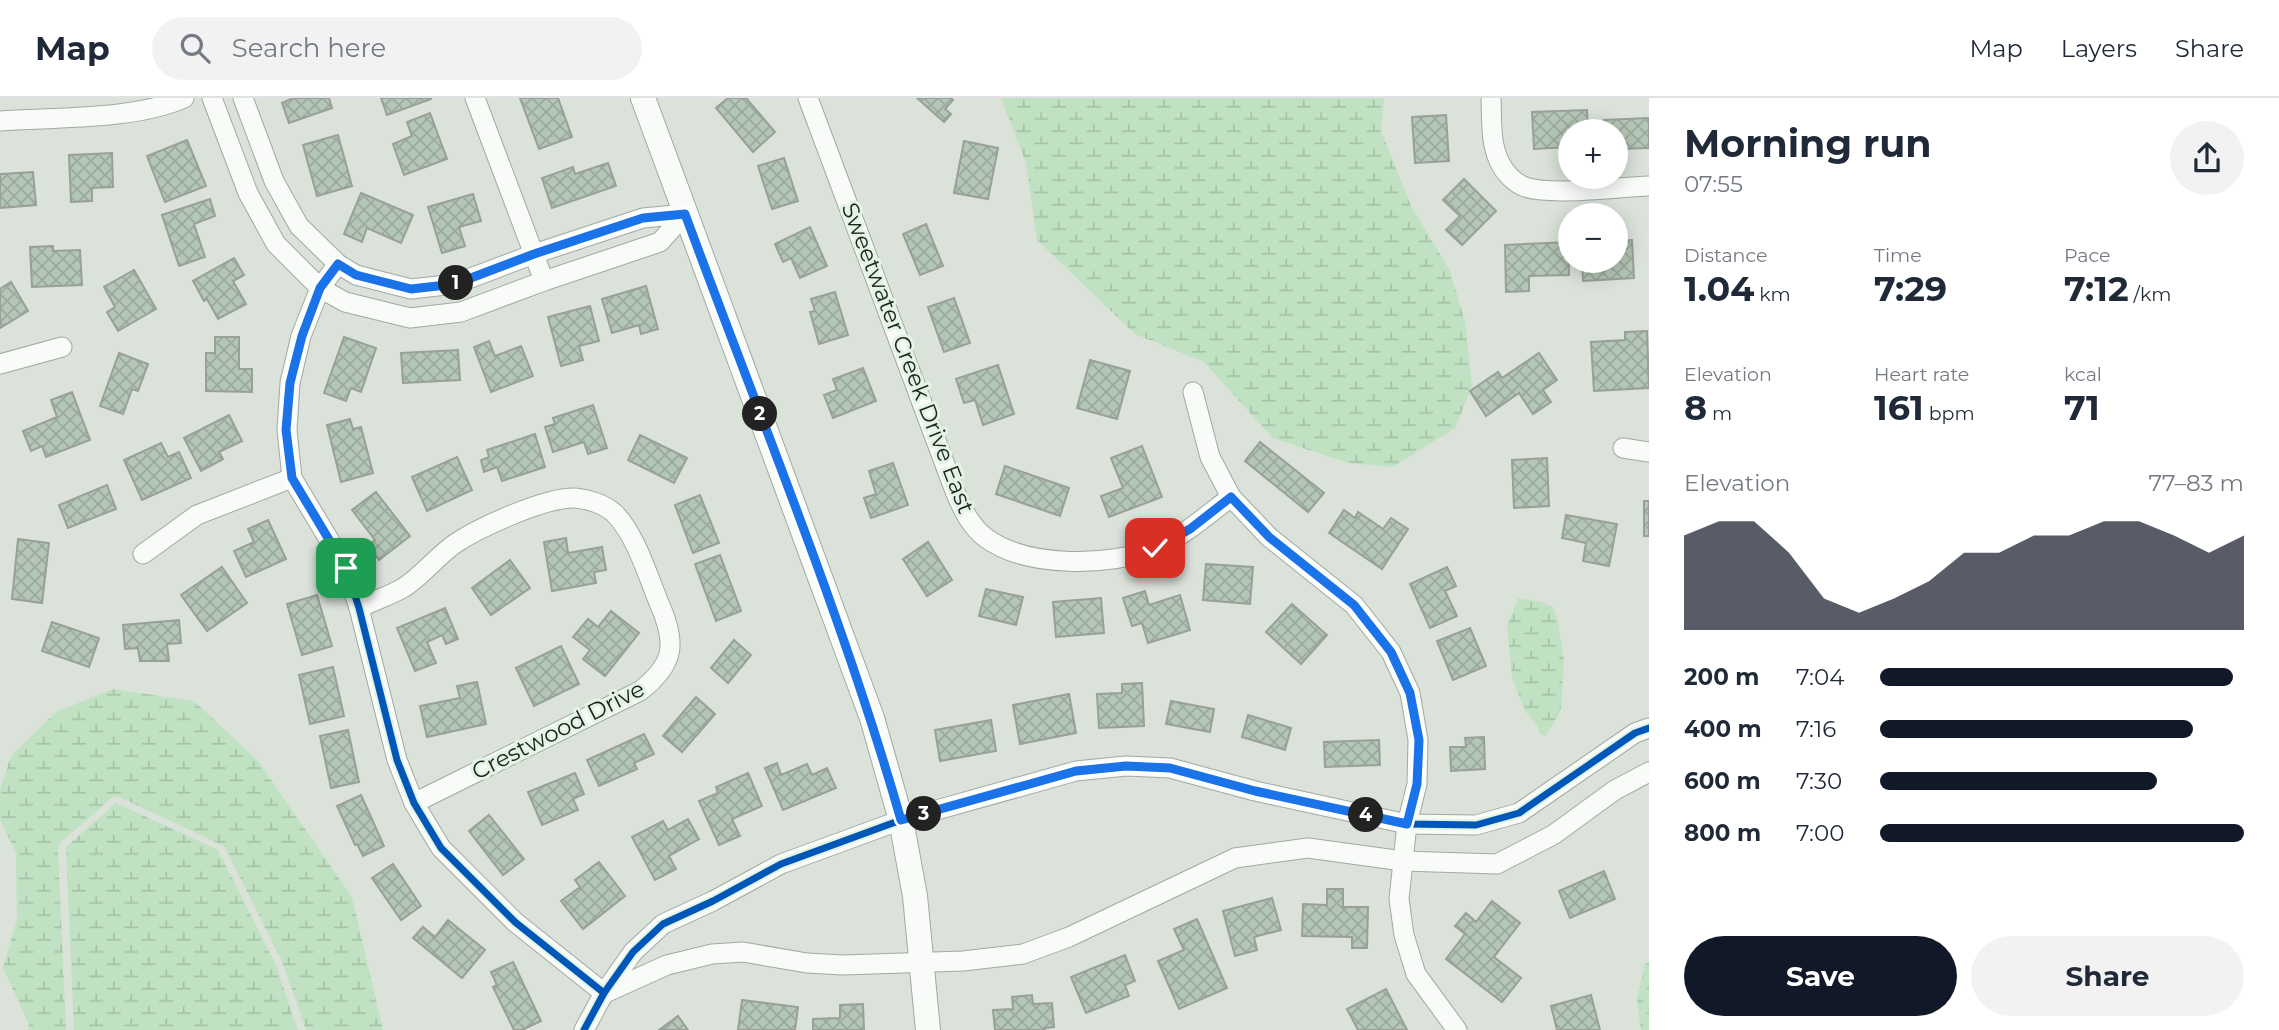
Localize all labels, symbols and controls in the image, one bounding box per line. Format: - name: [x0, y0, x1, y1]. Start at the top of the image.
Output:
- search box: [152, 17, 642, 80]
- text: Map: [35, 28, 110, 68]
- icon: search: [176, 29, 214, 67]
- text: Search here: [232, 32, 386, 64]
- text: Map: [1969, 34, 2023, 63]
- text: Layers: [2061, 34, 2137, 63]
- text: Share: [2175, 34, 2244, 63]
- map controls: [1558, 119, 1628, 273]
- button: +: [1558, 119, 1628, 189]
- text: Morning run: [1684, 120, 1932, 167]
- button: share: [2170, 121, 2244, 195]
- text: 07:55: [1684, 170, 1743, 198]
- street label: Sweetwater Creek Drive East: [836, 199, 980, 517]
- button: −: [1558, 203, 1628, 273]
- text: Distance: [1684, 244, 1767, 267]
- text: Time: [1874, 244, 1922, 267]
- text: Pace: [2064, 244, 2111, 267]
- pin: 1: [438, 266, 474, 300]
- text: 1.04: [1684, 267, 1754, 310]
- text: 7:29: [1874, 267, 1947, 310]
- text: 7:12: [2064, 267, 2129, 310]
- text: 1: [452, 271, 459, 294]
- text: km: [1754, 283, 1791, 306]
- text: /km: [2129, 283, 2171, 306]
- text: Elevation: [1684, 363, 1772, 386]
- text: Heart rate: [1874, 363, 1969, 386]
- text: kcal: [2064, 363, 2102, 386]
- text: 8: [1684, 386, 1707, 429]
- text: 161: [1874, 386, 1924, 429]
- text: 71: [2064, 386, 2100, 429]
- pin: 2: [742, 396, 778, 432]
- text: 2: [754, 402, 765, 425]
- text: m: [1707, 402, 1732, 425]
- text: bpm: [1924, 402, 1975, 425]
- text: Elevation: [1684, 469, 1790, 497]
- text: 77–83 m: [2148, 469, 2244, 497]
- pin: [1125, 518, 1185, 578]
- icon: check: [1136, 529, 1174, 567]
- pin: [316, 538, 376, 598]
- icon: arrive: [327, 549, 365, 587]
- text: 200 m: [1684, 663, 1759, 691]
- text: 7:04: [1796, 663, 1844, 691]
- street label: Crestwood Drive: [467, 674, 649, 786]
- text: 400 m: [1684, 715, 1762, 743]
- text: 7:16: [1796, 715, 1836, 743]
- text: 600 m: [1684, 767, 1761, 795]
- text: 7:30: [1796, 767, 1842, 795]
- pin: 3: [906, 796, 942, 832]
- pin: 4: [1348, 798, 1384, 832]
- text: 3: [918, 802, 929, 825]
- text: 4: [1359, 803, 1372, 826]
- text: 800 m: [1684, 819, 1761, 847]
- text: 7:00: [1796, 819, 1844, 847]
- button: Save: [1684, 936, 1957, 1016]
- button: Share: [1971, 936, 2244, 1016]

